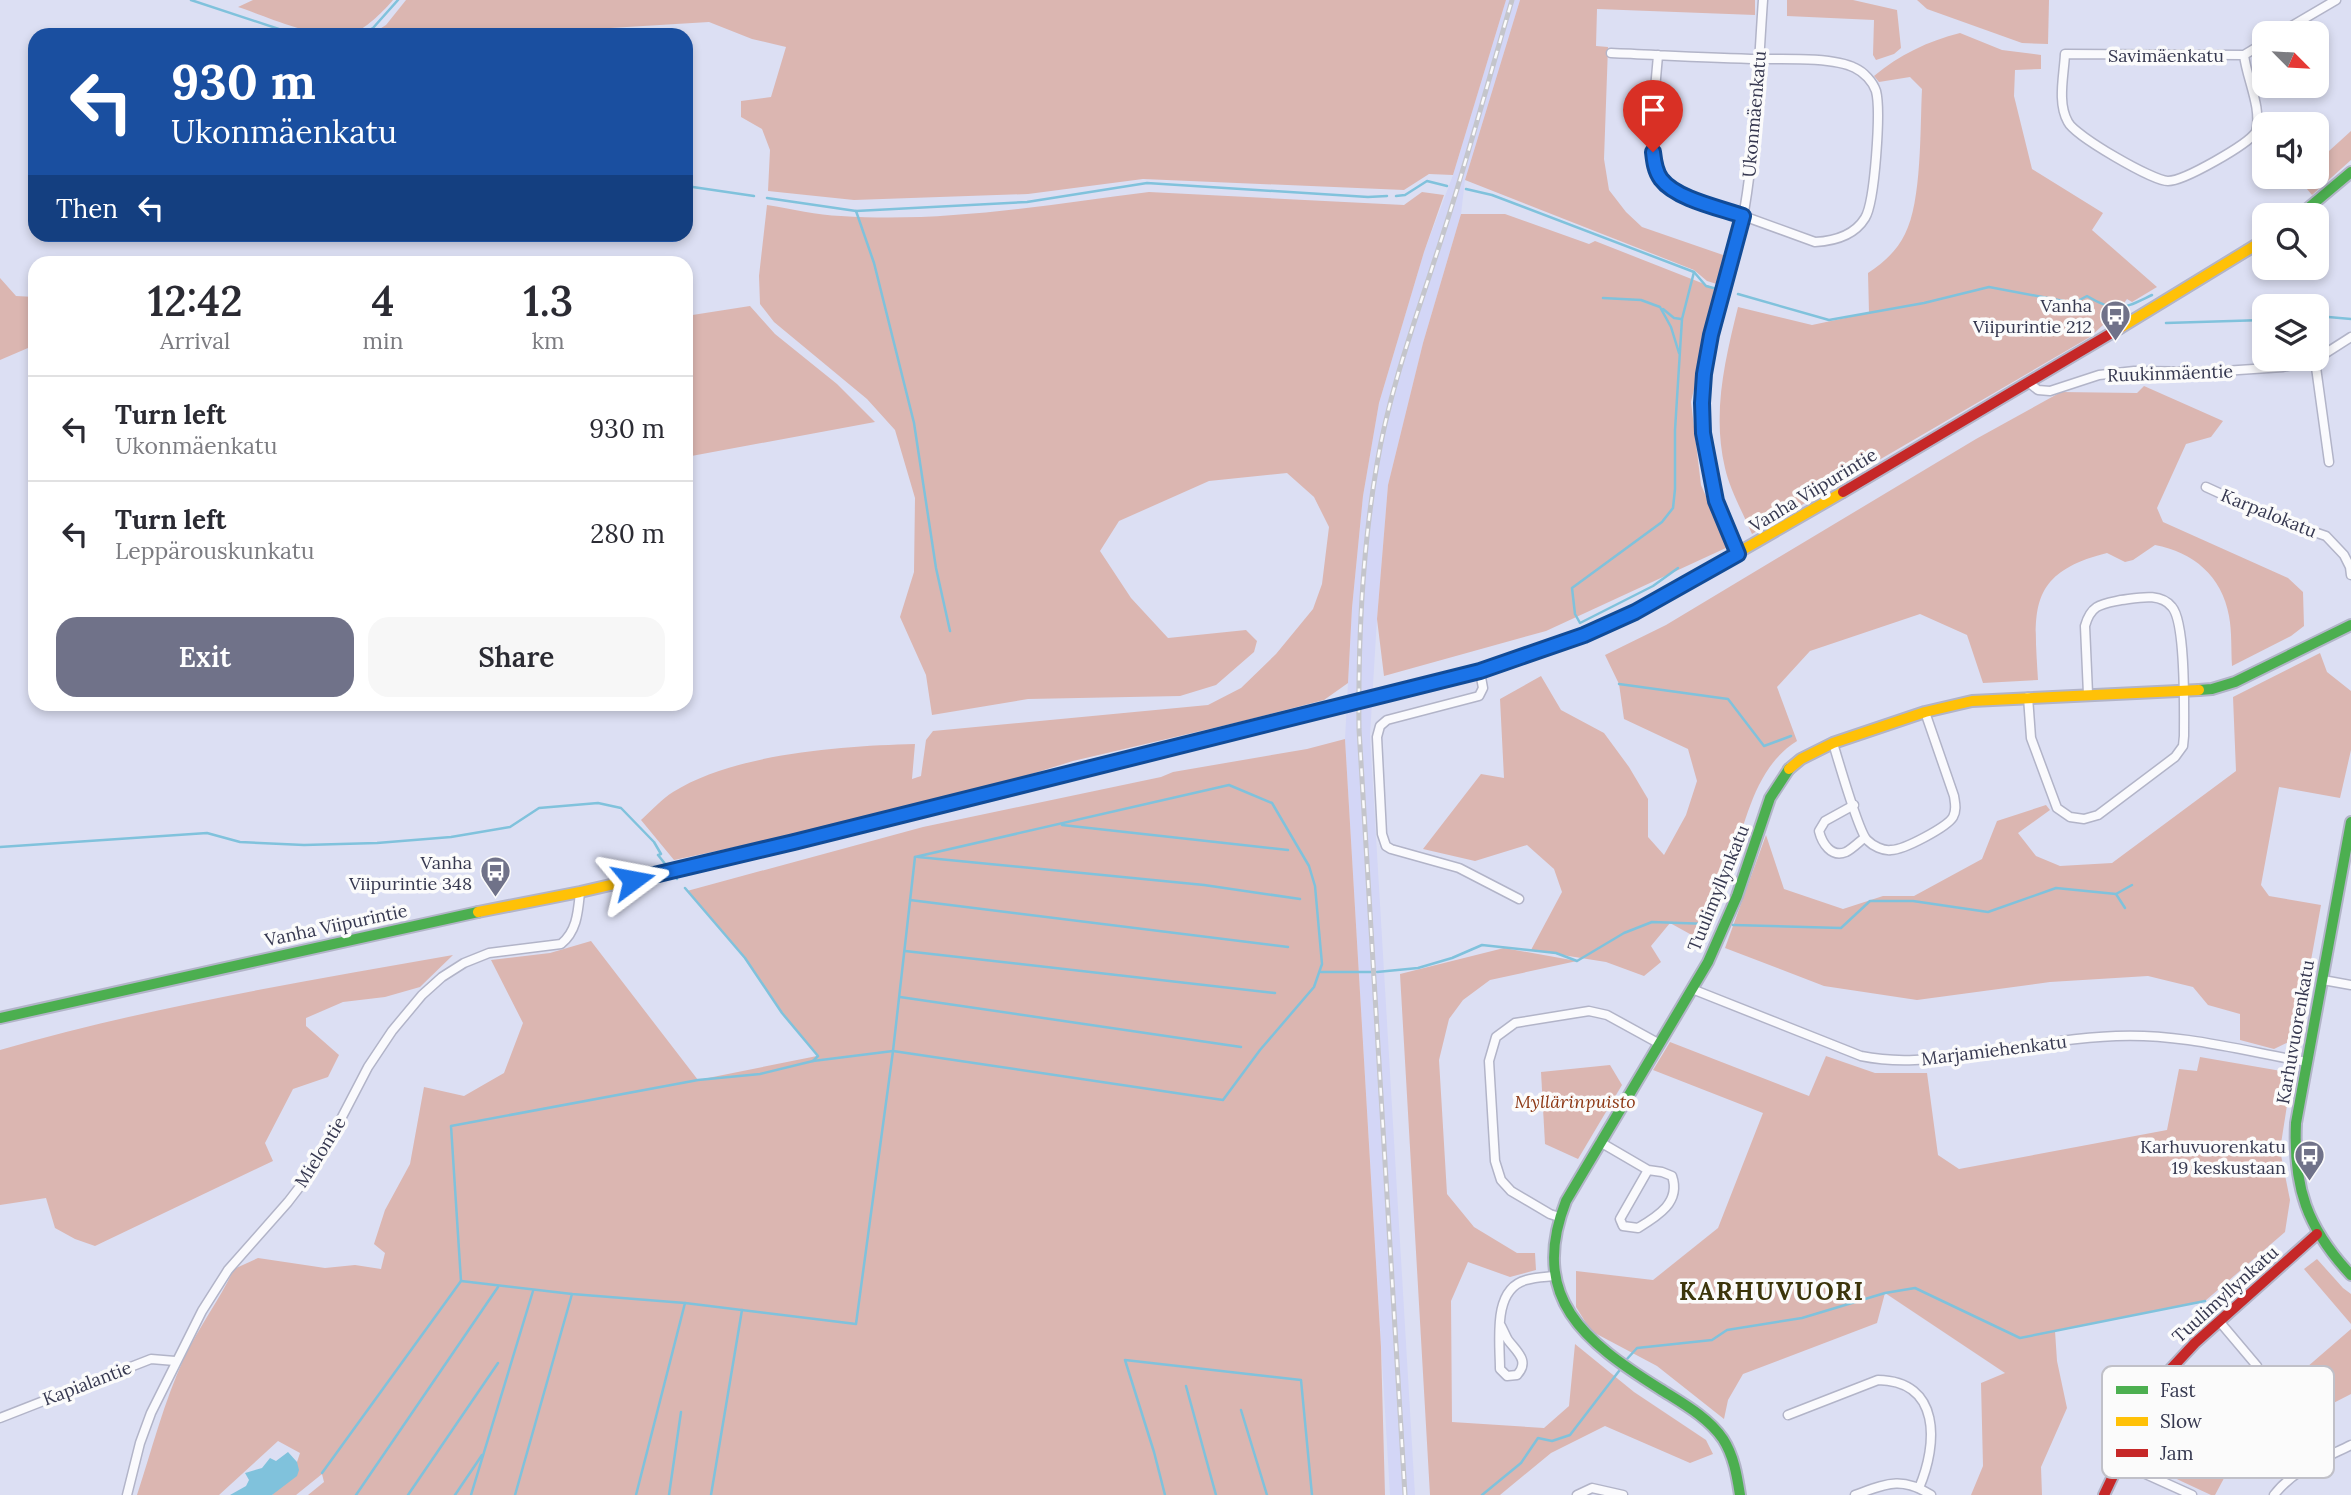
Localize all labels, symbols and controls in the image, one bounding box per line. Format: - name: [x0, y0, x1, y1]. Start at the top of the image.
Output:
- north arrow: [2252, 21, 2329, 98]
- map controls: [2252, 21, 2329, 371]
- street label: Savimäenkatu: [2108, 44, 2224, 67]
- street label: Ukonmäenkatu: [1737, 49, 1771, 178]
- text: 930 m: [171, 50, 316, 112]
- icon: left: [56, 56, 147, 147]
- pin: [1623, 80, 1683, 152]
- icon: arrive: [1634, 91, 1672, 129]
- text: Ukonmäenkatu: [171, 111, 397, 152]
- button: sound: [2252, 112, 2329, 189]
- icon: left: [132, 189, 170, 227]
- text: Then: [56, 192, 118, 225]
- button: search: [2252, 203, 2329, 280]
- text: 12:42: [148, 274, 243, 328]
- text: 4: [371, 274, 394, 328]
- text: 1.3: [523, 274, 573, 328]
- place label: Vanha Viipurintie 212: [1972, 294, 2092, 338]
- button: layers: [2252, 294, 2329, 371]
- bus stop icon: Vanha Viipurintie 212: [2098, 298, 2132, 342]
- text: Arrival: [160, 326, 230, 355]
- text: min: [362, 326, 403, 355]
- text: km: [532, 326, 565, 355]
- street label: Ruukinmäentie: [2107, 359, 2234, 387]
- text: Turn left: [115, 398, 226, 431]
- icon: left: [56, 410, 94, 448]
- text: 930 m: [589, 412, 665, 445]
- text: Ukonmäenkatu: [115, 431, 277, 460]
- street label: Vanha Viipurintie: [1744, 443, 1881, 538]
- street label: Karpalokatu: [2218, 483, 2321, 543]
- text: Turn left: [115, 503, 226, 536]
- icon: left: [56, 515, 94, 553]
- text: 280 m: [590, 517, 665, 550]
- text: Leppärouskunkatu: [115, 536, 314, 565]
- button: Exit: [56, 617, 354, 697]
- button: Share: [368, 617, 665, 697]
- street label: Tuulimyllynkatu: [1682, 821, 1754, 955]
- position arrow: [596, 843, 670, 917]
- place label: Vanha Viipurintie 348: [348, 851, 472, 895]
- bus stop icon: Vanha Viipurintie 348: [478, 855, 512, 899]
- street label: Vanha Viipurintie: [262, 899, 409, 952]
- street label: Karhuvuorenkatu: [2271, 958, 2319, 1106]
- street label: Marjamiehenkatu: [1920, 1030, 2068, 1070]
- park label: Myllärinpuisto: [1514, 1090, 1636, 1113]
- street label: Mielontie: [289, 1112, 351, 1192]
- place label: Karhuvuorenkatu 19 keskustaan: [2140, 1135, 2286, 1179]
- bus stop icon: Karhuvuorenkatu 19 keskustaan: [2292, 1139, 2326, 1183]
- street label: Tuulimyllynkatu: [2167, 1240, 2283, 1348]
- district label: KARHUVUORI: [1679, 1276, 1865, 1307]
- street label: Kapialantie: [39, 1355, 135, 1410]
- legend: [2102, 1366, 2334, 1478]
- text: Fast: [2160, 1378, 2196, 1402]
- text: Slow: [2160, 1409, 2203, 1433]
- text: Jam: [2159, 1441, 2194, 1465]

